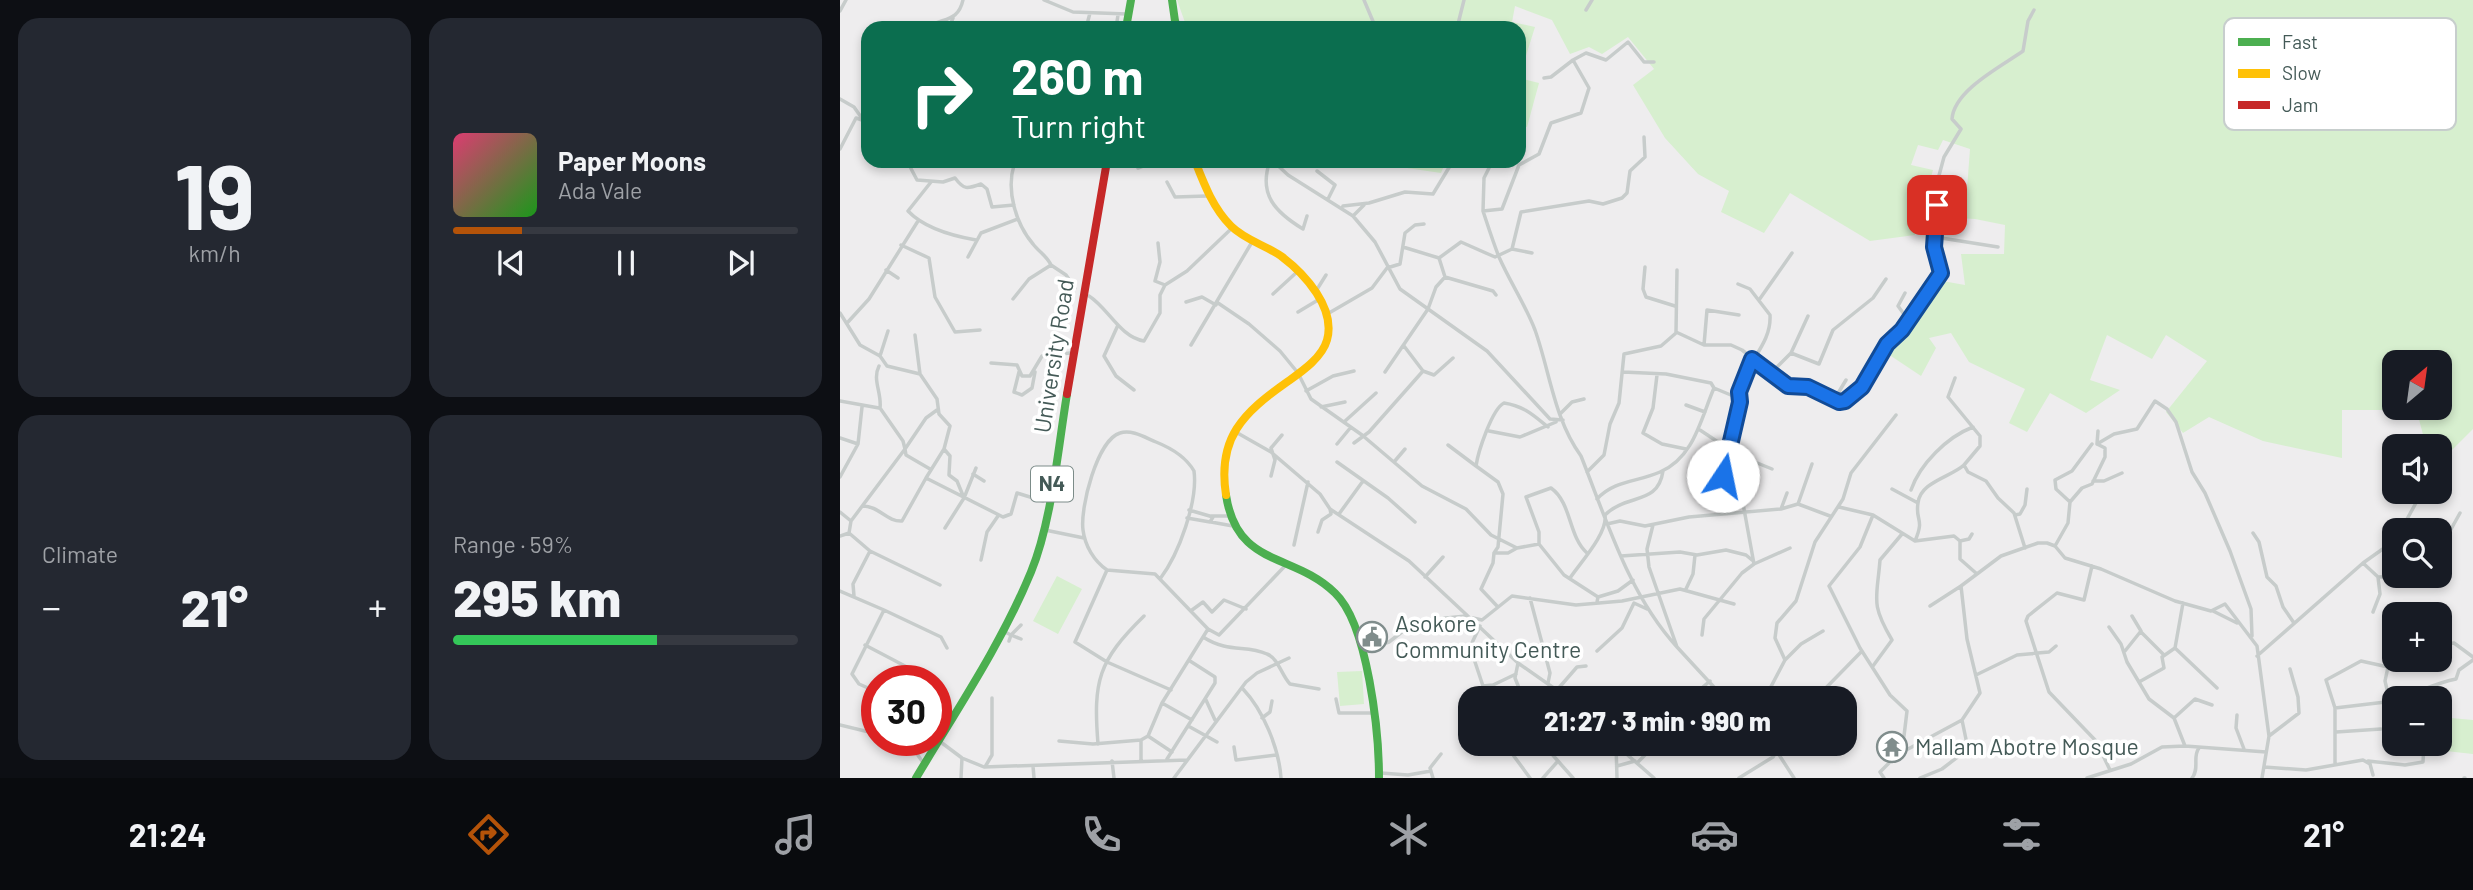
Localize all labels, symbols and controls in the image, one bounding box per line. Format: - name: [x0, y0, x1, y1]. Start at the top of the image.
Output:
- legend: [2224, 18, 2456, 130]
- text: Fast: [2282, 30, 2318, 53]
- text: 260 m: [1011, 46, 1143, 105]
- icon: right: [896, 49, 987, 140]
- text: Slow: [2282, 61, 2321, 84]
- text: Jam: [2282, 93, 2318, 116]
- text: Turn right: [1011, 106, 1146, 144]
- text: 19: [174, 139, 255, 248]
- text: Paper Moons: [558, 145, 706, 176]
- pin: [1907, 175, 1967, 235]
- text: Ada Vale: [558, 176, 642, 204]
- icon: arrive: [1918, 186, 1956, 224]
- text: km/h: [188, 239, 241, 267]
- icon: previous: [492, 244, 530, 282]
- icon: pause: [607, 244, 645, 282]
- icon: next: [722, 244, 760, 282]
- street label: University Road: [1027, 277, 1079, 435]
- north arrow: [2382, 350, 2452, 420]
- map controls: [2382, 350, 2452, 756]
- button: sound: [2382, 434, 2452, 504]
- position arrow: [1686, 439, 1760, 513]
- road number: N4: [1031, 466, 1073, 502]
- button: search: [2382, 518, 2452, 588]
- text: Range · 59%: [453, 530, 573, 558]
- text: Climate: [42, 540, 118, 568]
- text: 295 km: [453, 565, 621, 627]
- text: 21°: [181, 575, 248, 637]
- text: −: [42, 583, 61, 629]
- text: +: [368, 583, 387, 629]
- button: +: [2382, 602, 2452, 672]
- place label: Asokore Community Centre: [1395, 609, 1581, 663]
- public building icon: Asokore Community Centre: [1355, 620, 1389, 654]
- speed limit sign: 30: [861, 665, 952, 756]
- button: −: [2382, 686, 2452, 756]
- text: 21:27 · 3 min · 990 m: [1544, 705, 1771, 736]
- temple icon: Mallam Abotre Mosque: [1875, 730, 1909, 764]
- place label: Mallam Abotre Mosque: [1915, 732, 2139, 760]
- icon: directions: [464, 810, 513, 859]
- icon: music: [771, 810, 820, 859]
- icon: phone: [1077, 810, 1126, 859]
- icon: climate: [1384, 810, 1433, 859]
- icon: car: [1690, 810, 1739, 859]
- icon: filters: [1997, 810, 2046, 859]
- text: 21:24: [129, 815, 207, 853]
- text: 21°: [2303, 815, 2344, 853]

